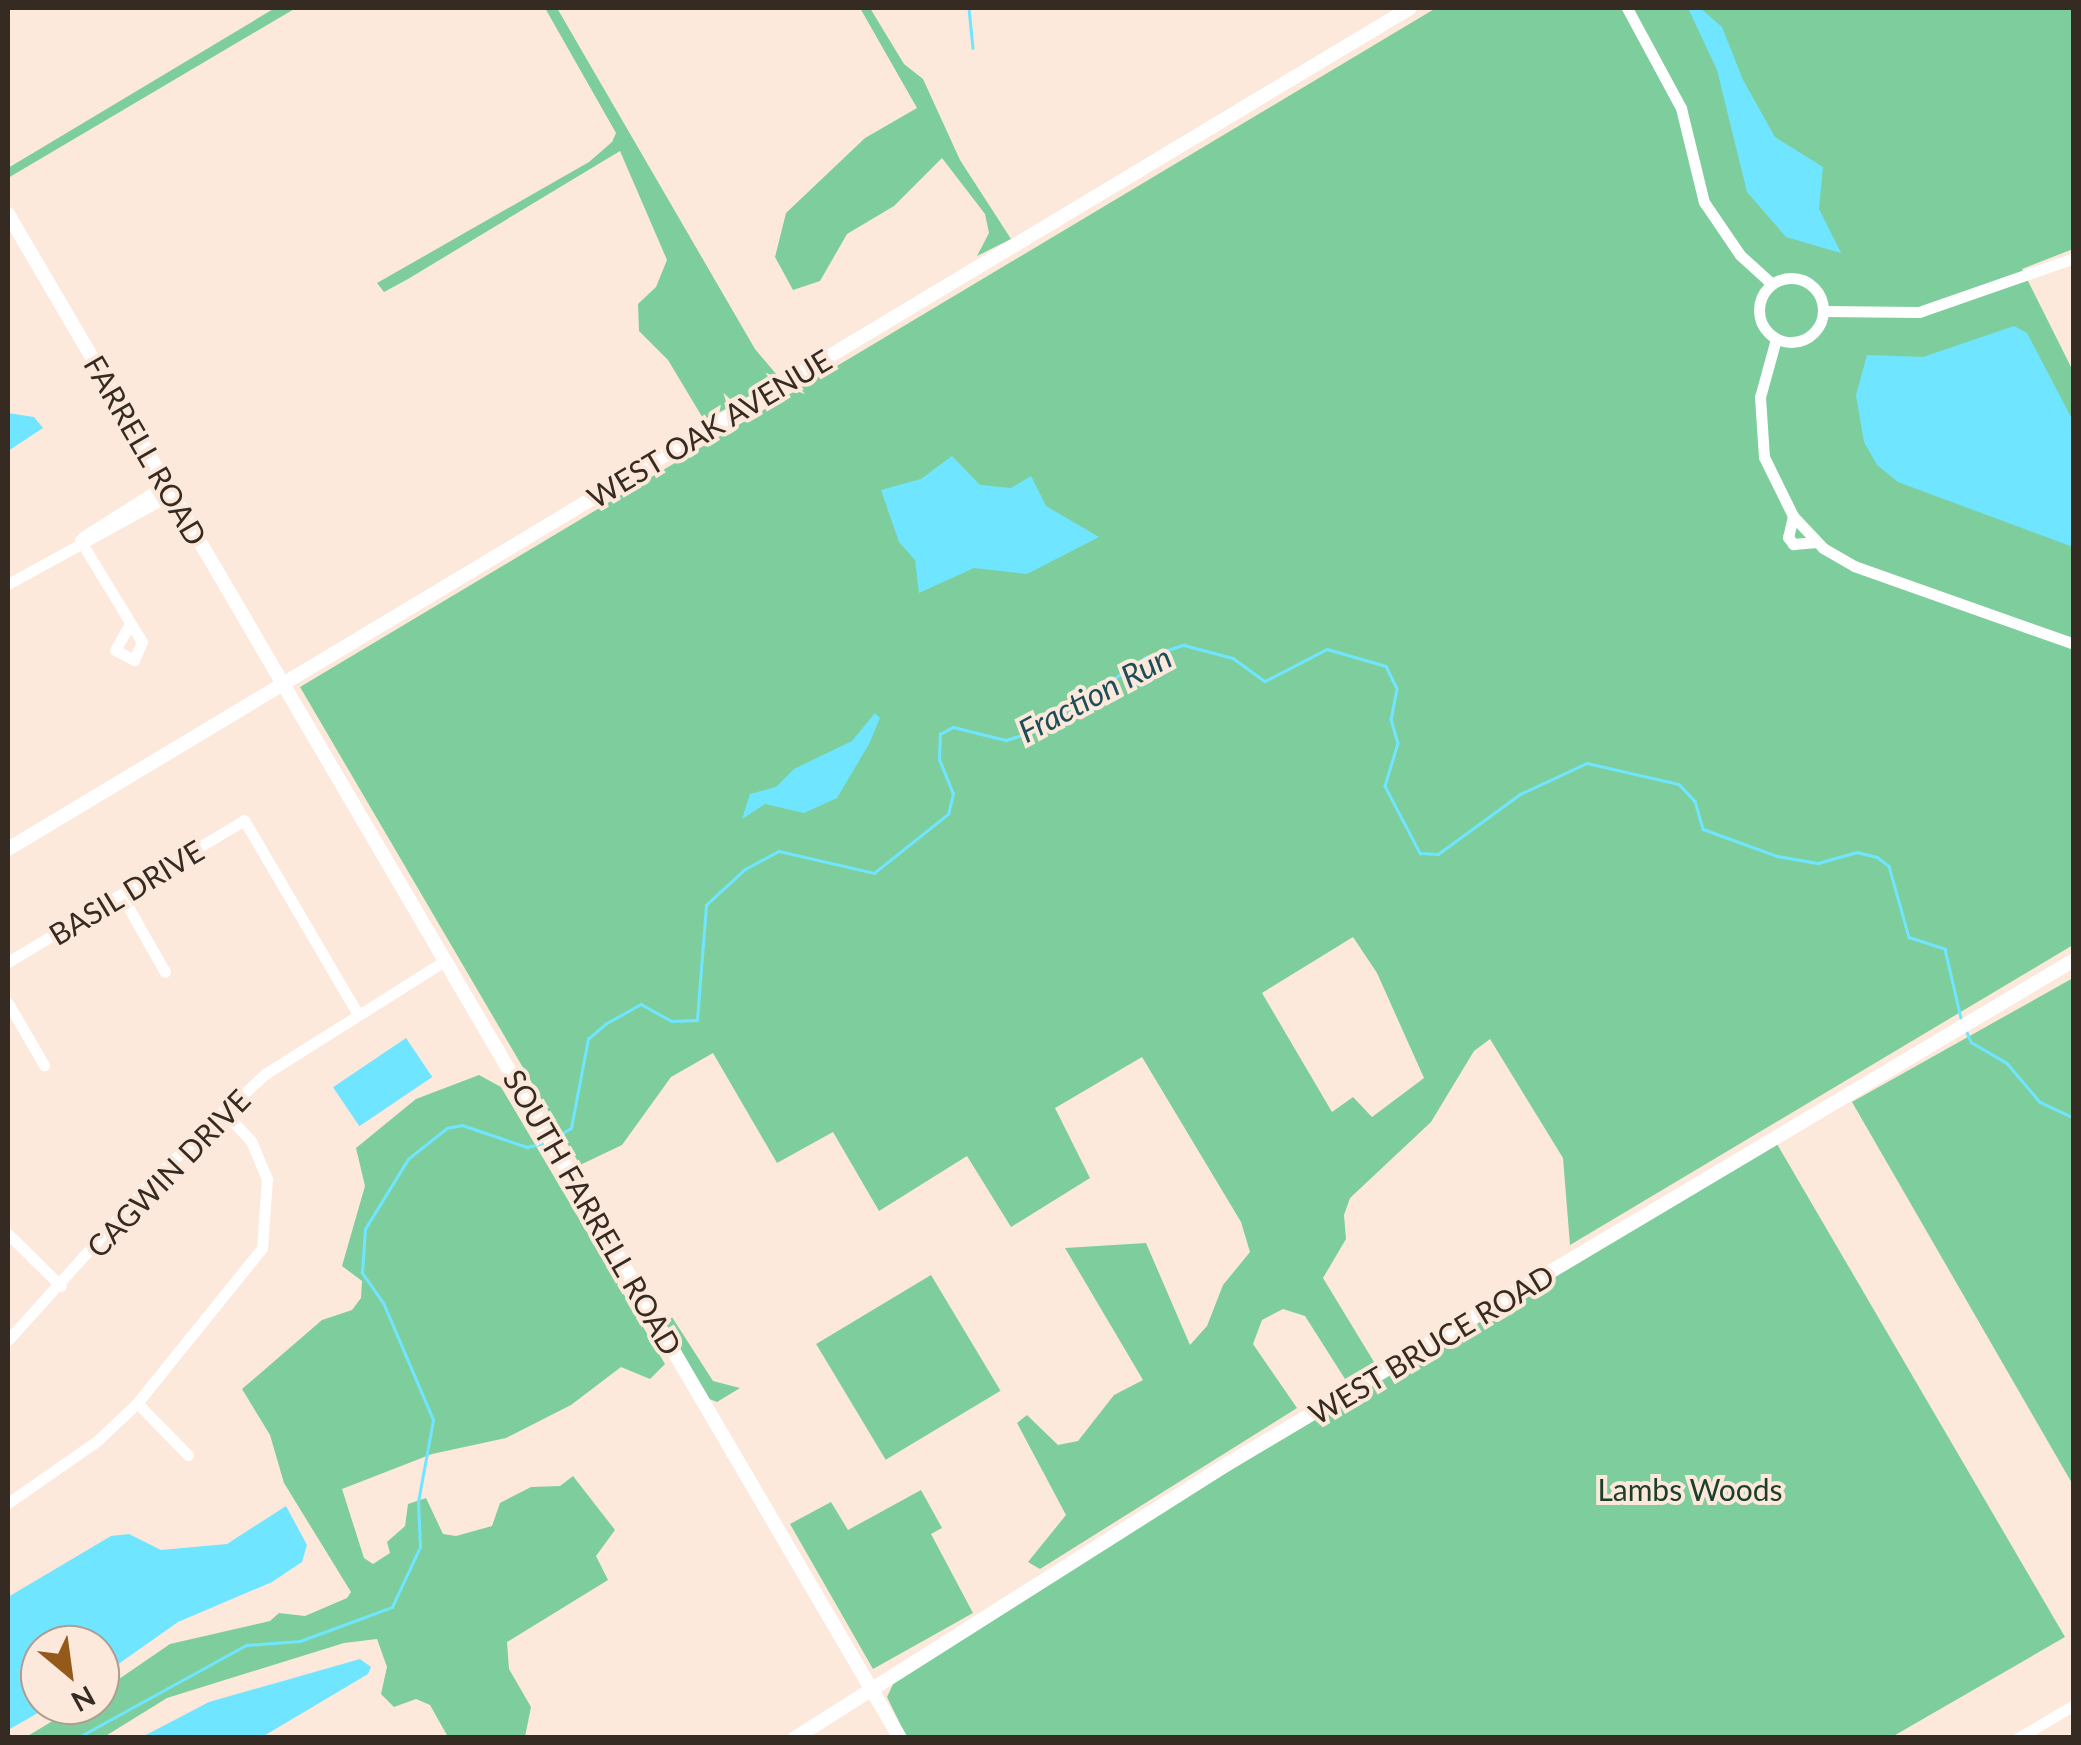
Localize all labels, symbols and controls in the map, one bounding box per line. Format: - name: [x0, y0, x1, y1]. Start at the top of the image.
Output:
- street label: WEST OAK AVENUE: [580, 340, 838, 516]
- street label: FARRELL ROAD: [77, 348, 215, 552]
- water label: Fraction Run: [1012, 638, 1178, 750]
- street label: BASIL DRIVE: [42, 832, 210, 952]
- street label: SOUTH FARRELL ROAD: [496, 1062, 690, 1362]
- street label: CAGWIN DRIVE: [79, 1082, 257, 1264]
- street label: WEST BRUCE ROAD: [1302, 1256, 1560, 1432]
- park label: Lambs Woods: [1597, 1471, 1783, 1507]
- north arrow: [20, 1625, 120, 1725]
- text: N: [66, 1679, 101, 1720]

